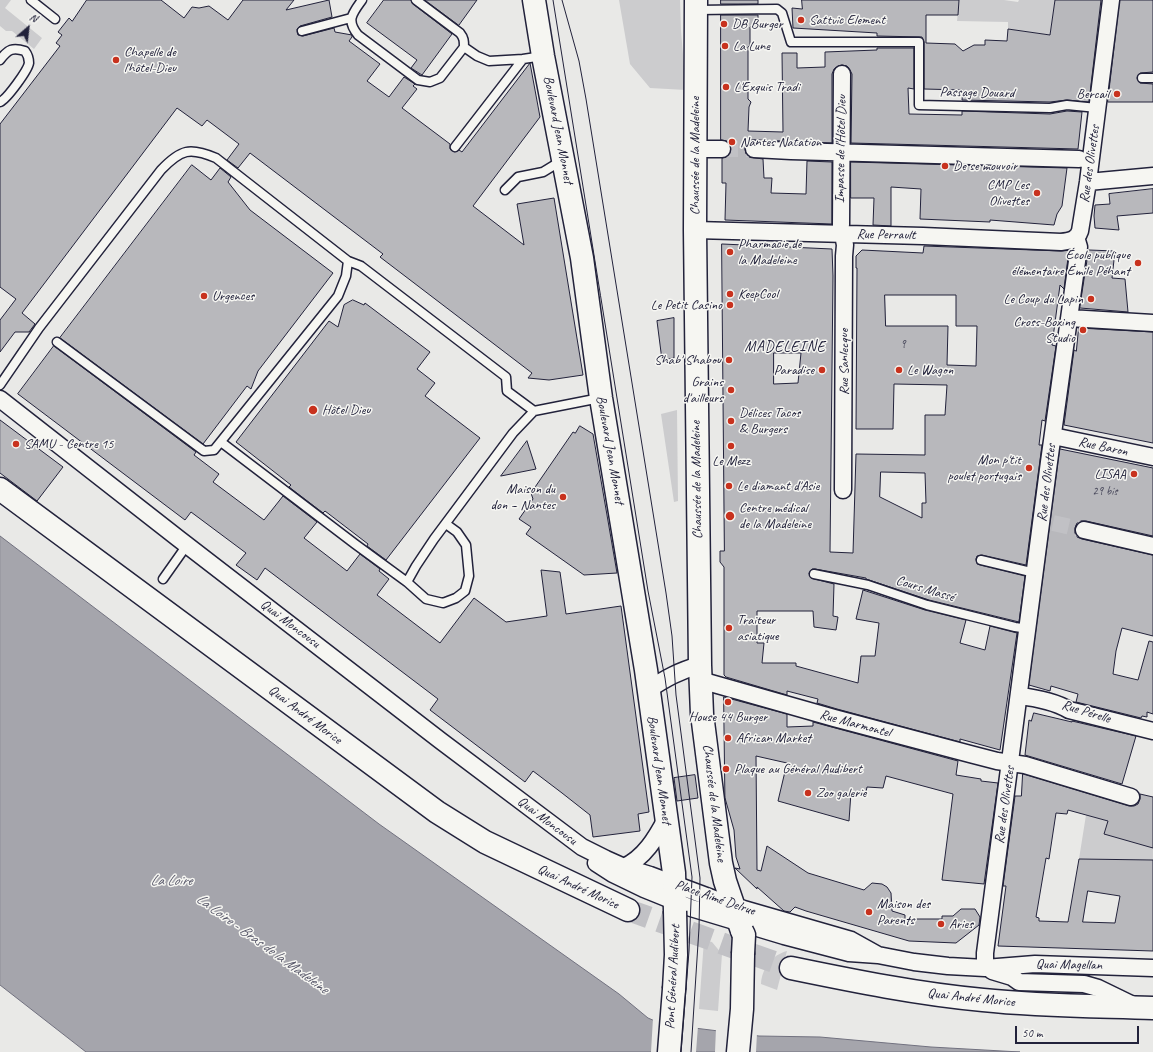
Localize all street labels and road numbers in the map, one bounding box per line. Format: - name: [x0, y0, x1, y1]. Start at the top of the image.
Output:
- street label: Boulevard Jean Monnet: [539, 75, 577, 185]
- street label: Passage Douard: [939, 84, 1015, 102]
- street label: Impasse de l'Hôtel Dieu: [832, 95, 850, 203]
- street label: Chaussée de la Madeleine: [687, 97, 703, 215]
- street label: Rue des Olivettes: [1076, 124, 1104, 204]
- street label: Rue Perrault: [856, 226, 916, 244]
- street label: Rue Sanlecque: [836, 329, 852, 395]
- street label: Boulevard Jean Monnet: [592, 394, 628, 506]
- street label: Chaussée de la Madeleine: [688, 421, 706, 539]
- street label: Rue Baron: [1077, 434, 1129, 460]
- street label: Rue des Olivettes: [1034, 443, 1060, 523]
- street label: Cours Massé: [894, 572, 956, 606]
- street label: Quai Moncousu: [257, 596, 323, 652]
- street label: Quai André Morice: [265, 682, 345, 748]
- street label: Rue Pérelle: [1060, 697, 1112, 727]
- street label: Rue Marmontel: [818, 706, 892, 742]
- street label: Boulevard Jean Monnet: [643, 714, 675, 826]
- street label: Chaussée de la Madeleine: [698, 743, 730, 863]
- street label: Rue des Olivettes: [991, 765, 1019, 845]
- street label: Quai Moncousu: [514, 793, 580, 849]
- street label: Quai André Morice: [535, 861, 621, 913]
- street label: Place Aimé Delrue: [673, 876, 757, 920]
- street label: Pont Général Audibert: [662, 924, 684, 1030]
- street label: Quai Magellan: [1036, 956, 1102, 974]
- street label: Quai André Morice: [927, 985, 1015, 1011]

